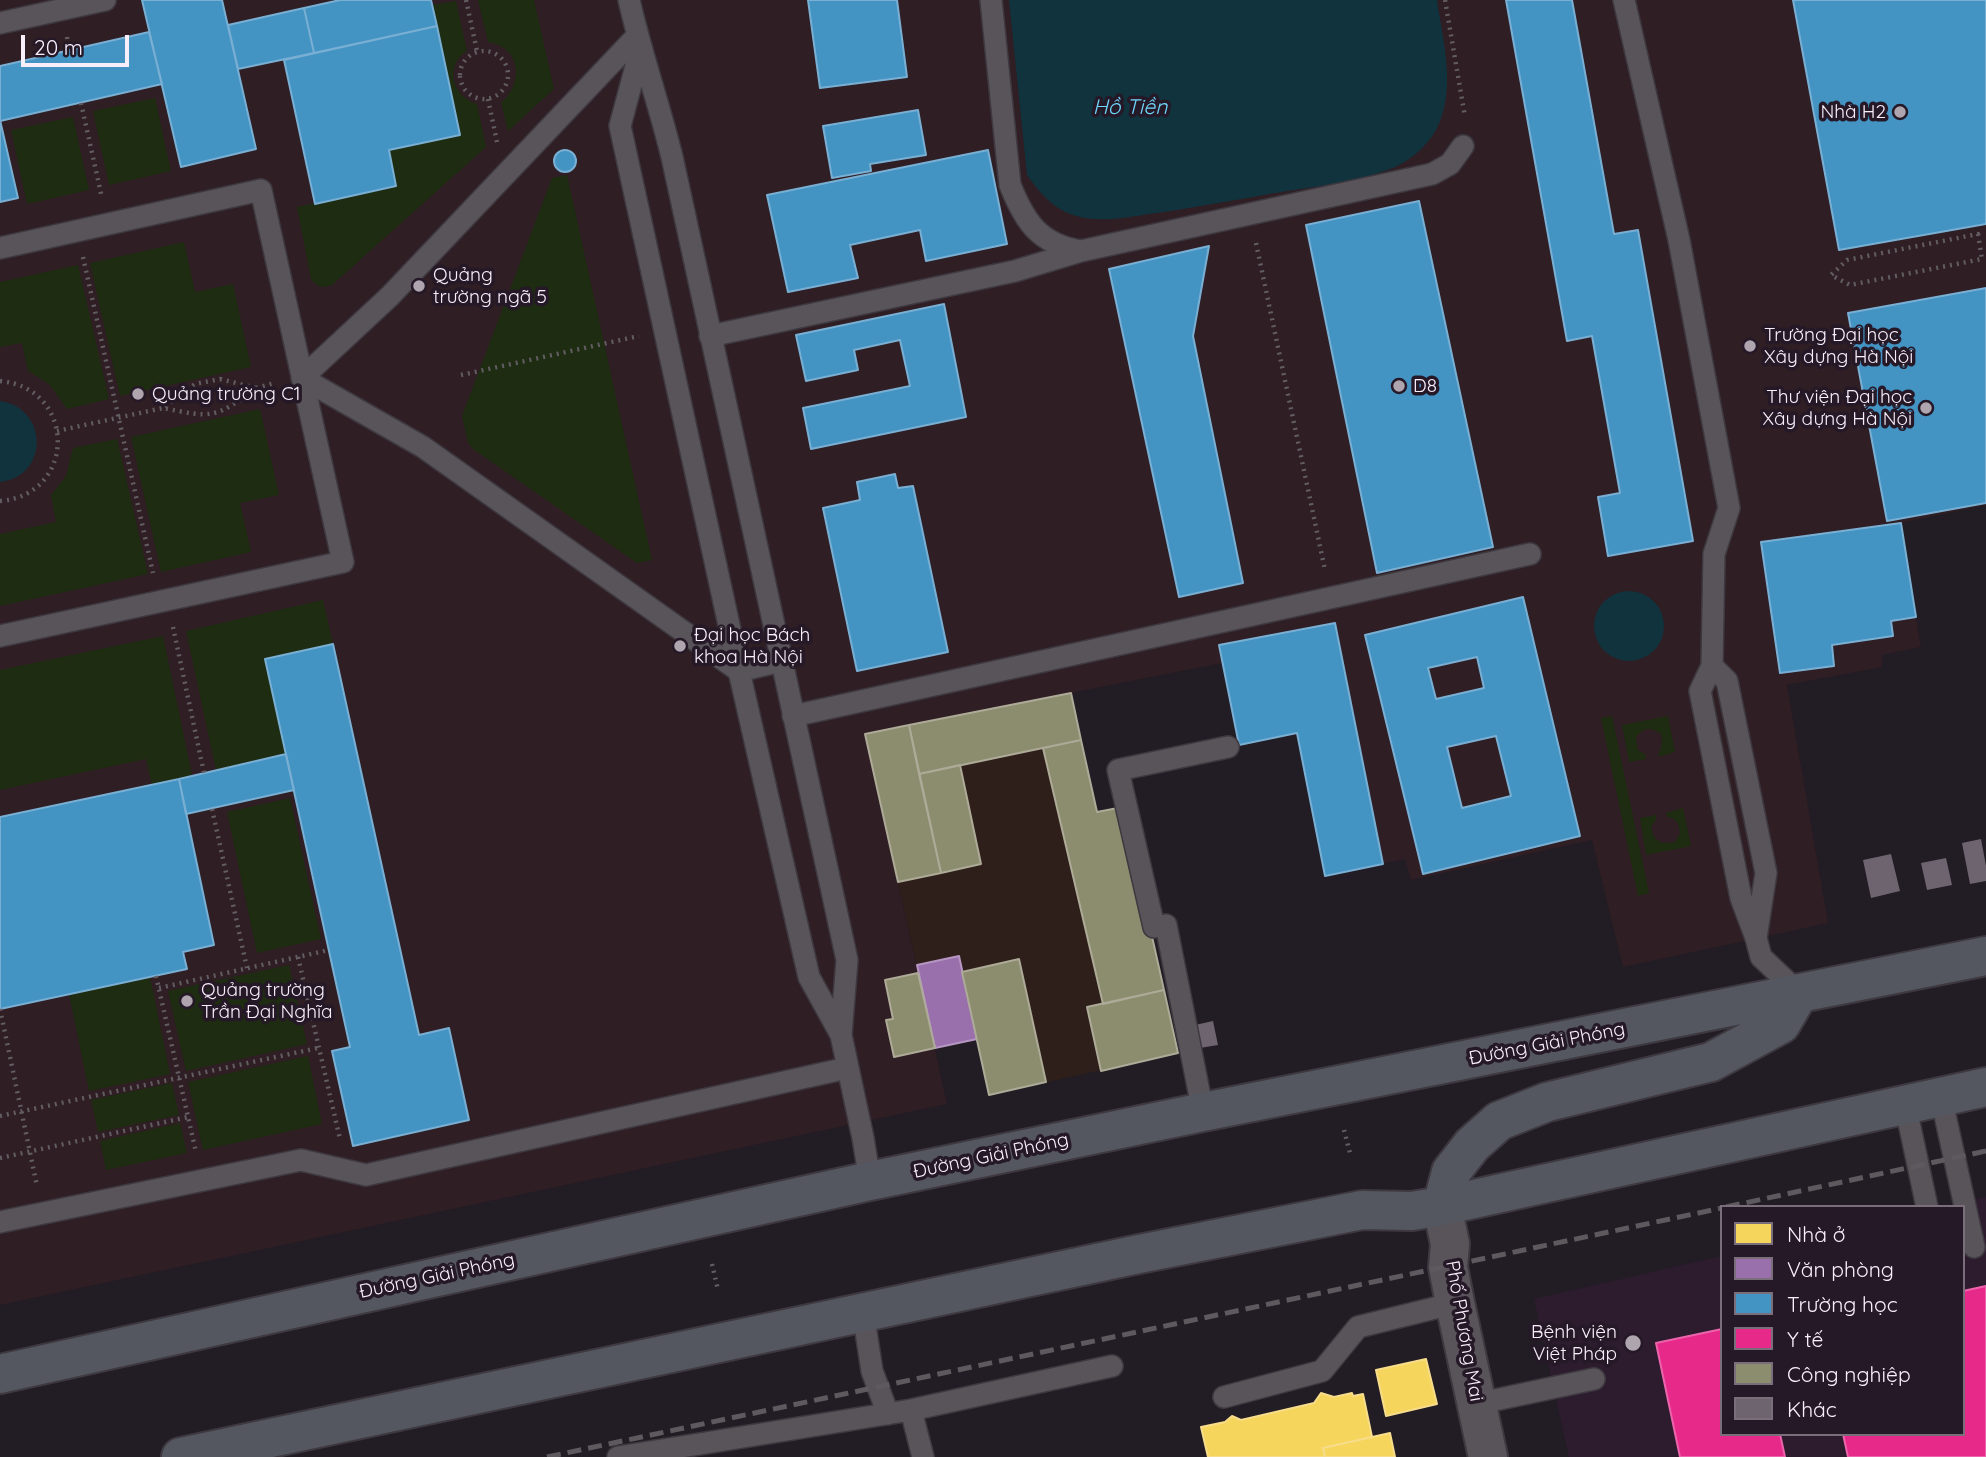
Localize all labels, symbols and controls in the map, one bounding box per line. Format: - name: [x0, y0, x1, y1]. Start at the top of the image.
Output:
- scale bar: [24, 21, 133, 65]
- text: 20 m: [34, 34, 83, 60]
- water label: Hồ Tiền: [1093, 95, 1167, 121]
- place label: Nhà H2: [1820, 101, 1886, 123]
- marker: Nhà H2: [1892, 104, 1908, 120]
- place label: Quảng trường ngã 5: [433, 264, 547, 308]
- marker: Quảng trường ngã 5: [411, 278, 427, 294]
- place label: Trường Đại học Xây dựng Hà Nội: [1764, 324, 1913, 368]
- marker: Trường Đại học Xây dựng Hà Nội: [1742, 338, 1758, 354]
- place label: D8: [1413, 375, 1437, 397]
- marker: D8: [1391, 378, 1407, 394]
- place label: Quảng trường C1: [152, 383, 301, 405]
- marker: Quảng trường C1: [130, 386, 146, 402]
- place label: Thư viện Đại học Xây dựng Hà Nội: [1763, 386, 1912, 430]
- marker: Thư viện Đại học Xây dựng Hà Nội: [1918, 400, 1934, 416]
- place label: Đại học Bách khoa Hà Nội: [694, 624, 810, 668]
- marker: Đại học Bách khoa Hà Nội: [672, 638, 688, 654]
- place label: Quảng trường Trần Đại Nghĩa: [201, 979, 333, 1023]
- marker: Quảng trường Trần Đại Nghĩa: [179, 993, 195, 1009]
- street label: Đường Giải Phóng: [1467, 1018, 1627, 1070]
- street label: Đường Giải Phóng: [911, 1128, 1071, 1184]
- legend: [1720, 1205, 1965, 1436]
- text: Nhà ở: [1787, 1221, 1845, 1247]
- street label: Đường Giải Phóng: [357, 1248, 517, 1304]
- text: Văn phòng: [1787, 1256, 1894, 1282]
- street label: Phố Phương Mai: [1440, 1259, 1488, 1403]
- text: Trường học: [1787, 1291, 1898, 1317]
- place label: Bệnh viện Việt Pháp: [1531, 1321, 1617, 1365]
- text: Y tế: [1787, 1326, 1823, 1352]
- marker: Bệnh viện Việt Pháp: [1623, 1333, 1643, 1353]
- text: Công nghiệp: [1787, 1361, 1911, 1387]
- text: Khác: [1787, 1396, 1837, 1422]

